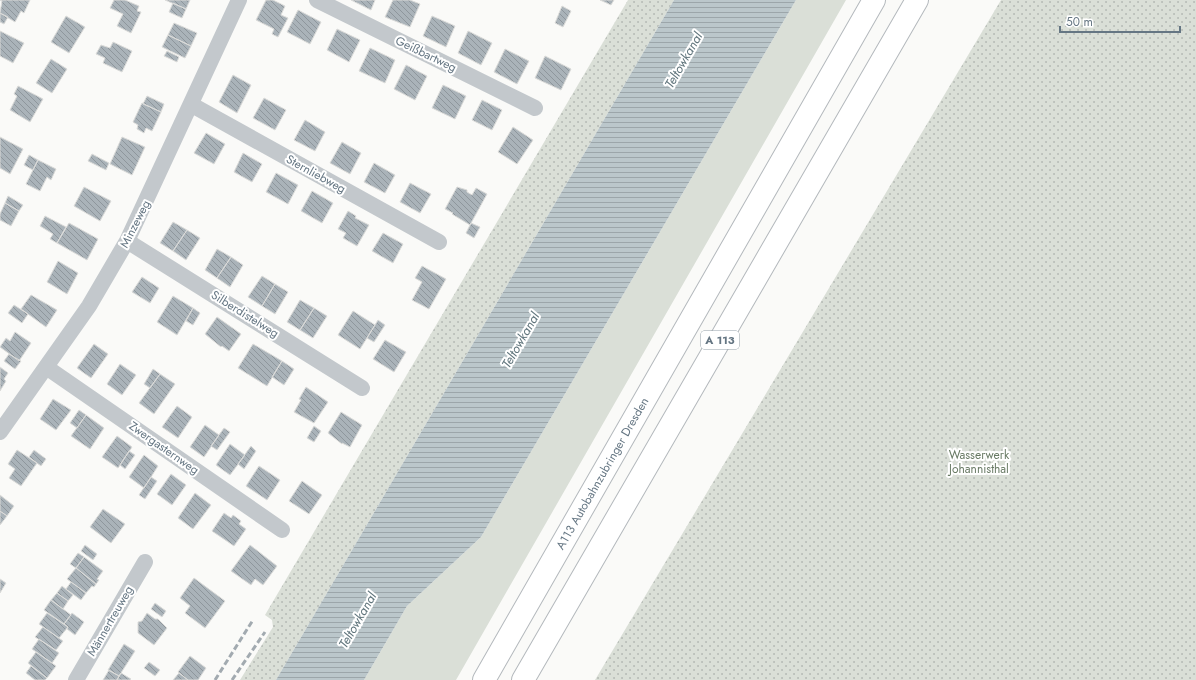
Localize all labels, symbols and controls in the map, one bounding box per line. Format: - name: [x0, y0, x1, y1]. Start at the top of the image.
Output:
- scale bar: [1060, 8, 1180, 34]
- text: 50 m: [1066, 13, 1093, 31]
- water label: Teltowkanal: [660, 28, 708, 92]
- street label: Geißbartweg: [392, 31, 460, 77]
- street label: Sternliebweg: [283, 150, 349, 198]
- street label: Minzeweg: [115, 197, 155, 251]
- street label: Silberdistelweg: [207, 286, 283, 342]
- water label: Teltowkanal: [497, 308, 545, 372]
- road number: A 113: [701, 331, 739, 349]
- street label: A113 Autobahnzubringer Dresden: [552, 394, 653, 553]
- street label: Zwergasternweg: [125, 417, 203, 479]
- park label: Wasserwerk Johannisthal: [947, 446, 1010, 478]
- street label: Männertreuweg: [83, 582, 137, 660]
- water label: Teltowkanal: [334, 588, 382, 652]

